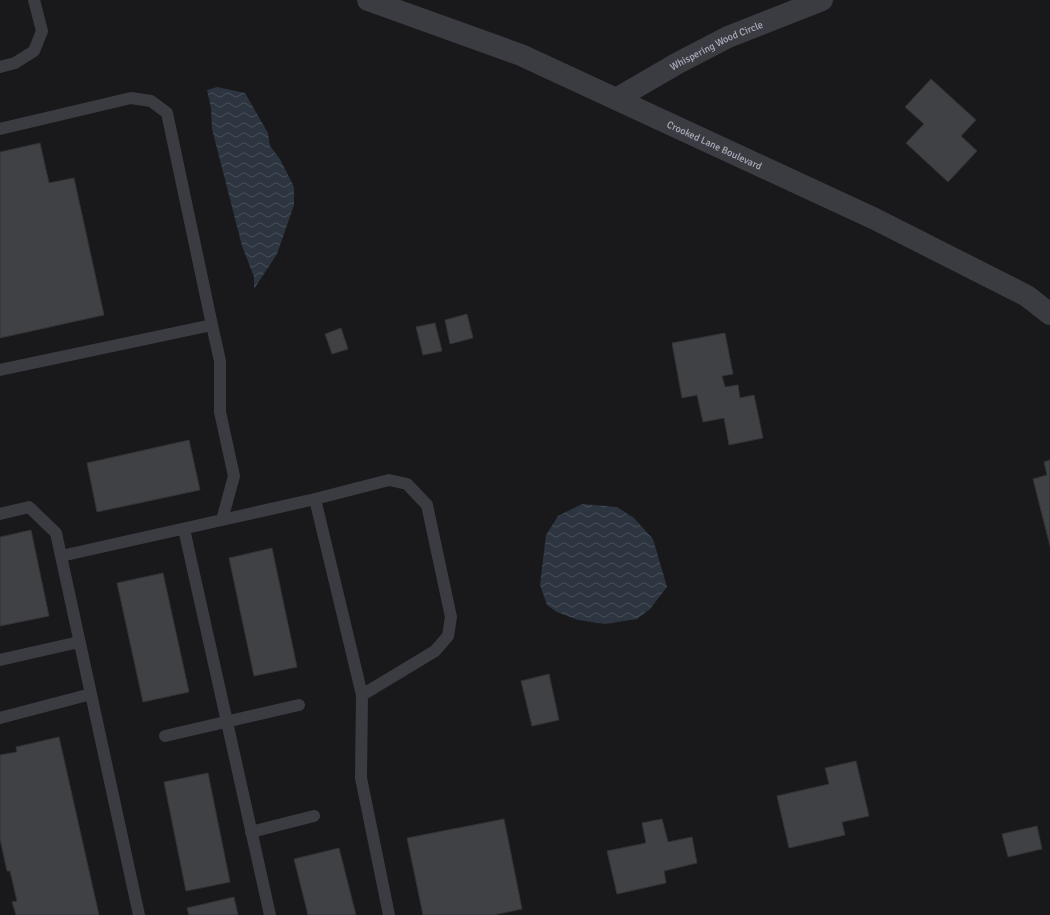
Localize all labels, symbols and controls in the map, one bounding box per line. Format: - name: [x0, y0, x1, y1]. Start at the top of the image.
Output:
- street label: Whispering Wood Circle: [668, 19, 765, 73]
- street label: Crooked Lane Boulevard: [665, 118, 764, 173]

